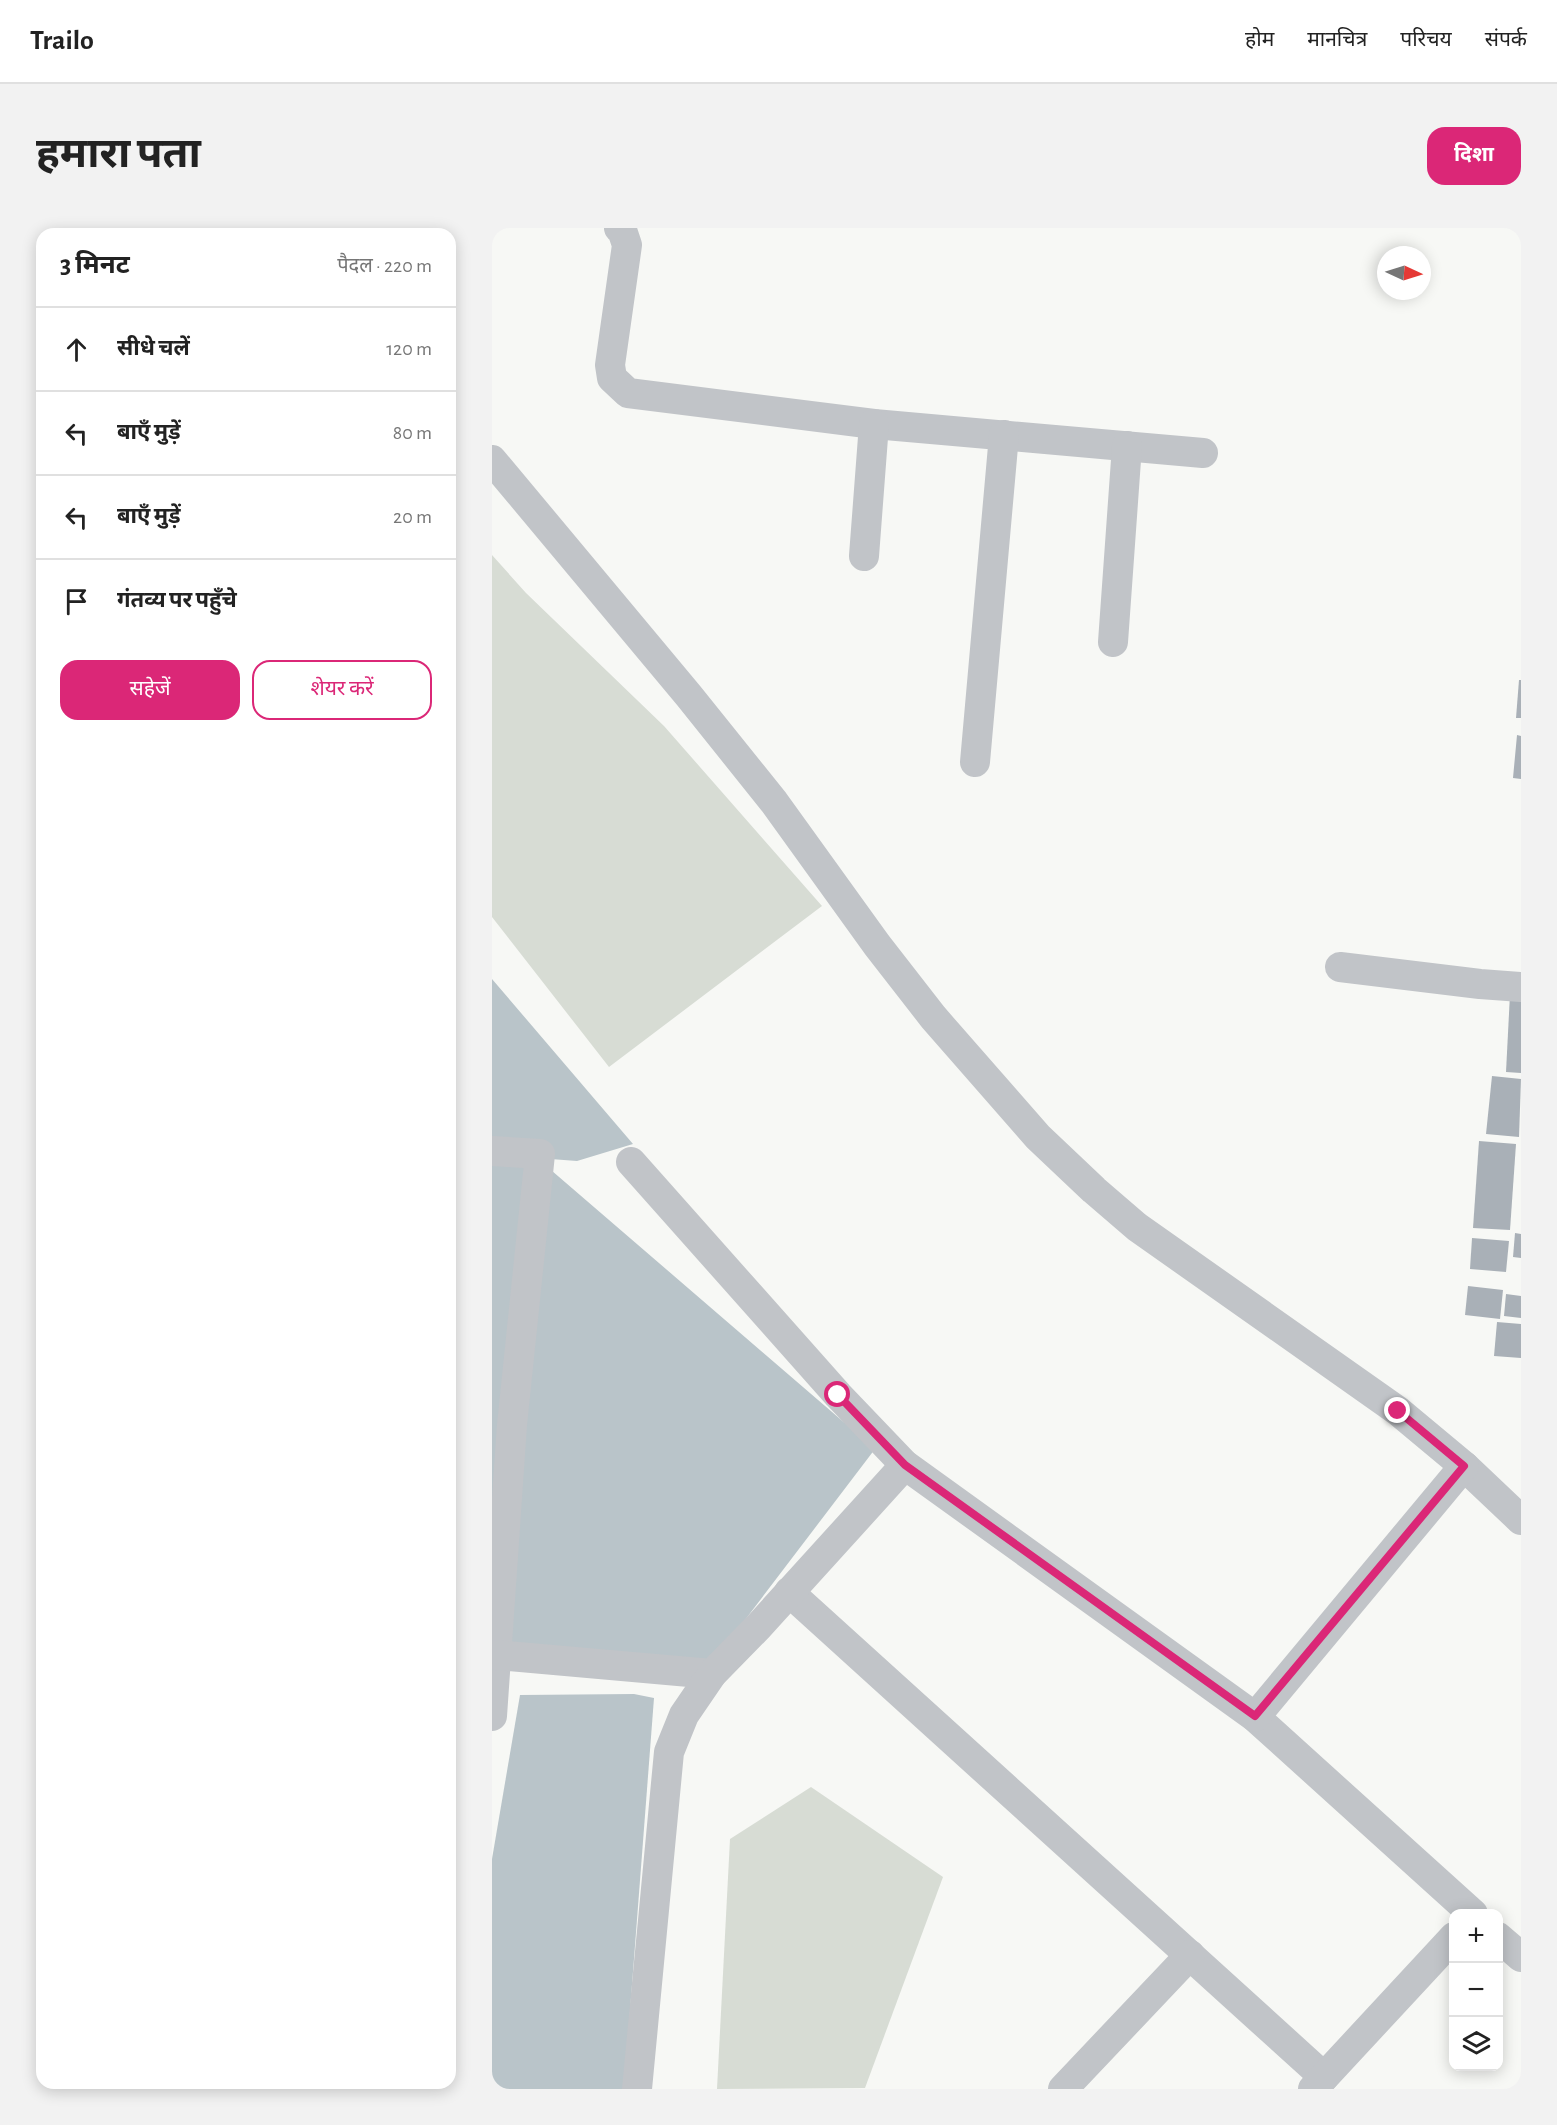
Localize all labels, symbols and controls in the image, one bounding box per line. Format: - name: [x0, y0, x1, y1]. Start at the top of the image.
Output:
- text: Trailo: [30, 27, 94, 55]
- text: होम: [1245, 29, 1274, 50]
- text: मानचित्र: [1307, 29, 1367, 50]
- text: परिचय: [1400, 29, 1452, 50]
- text: संपर्क: [1485, 29, 1527, 50]
- button: दिशा: [1427, 127, 1521, 185]
- text: हमारा पता: [36, 133, 201, 175]
- north arrow: [1377, 246, 1431, 300]
- text: 3 मिनट: [60, 252, 130, 278]
- text: पैदल · 220 m: [337, 256, 432, 276]
- icon: ahead: [60, 333, 93, 366]
- text: सीधे चलें: [117, 337, 190, 359]
- text: 120 m: [386, 339, 432, 359]
- icon: left: [60, 417, 93, 450]
- text: बाएँ मुड़ें: [117, 421, 181, 443]
- text: 80 m: [393, 423, 432, 443]
- icon: left: [60, 501, 93, 534]
- text: बाएँ मुड़ें: [117, 505, 181, 527]
- text: 20 m: [393, 507, 432, 527]
- icon: arrive: [60, 585, 93, 618]
- text: गंतव्य पर पहुँचे: [117, 589, 237, 611]
- button: सहेजें: [60, 660, 240, 720]
- button: शेयर करें: [252, 660, 432, 720]
- route start: [824, 1381, 850, 1407]
- route end: [1384, 1397, 1410, 1423]
- map controls: [1449, 1909, 1503, 2071]
- button: +: [1449, 1909, 1503, 1963]
- button: −: [1449, 1963, 1503, 2017]
- button: layers: [1449, 2017, 1503, 2071]

